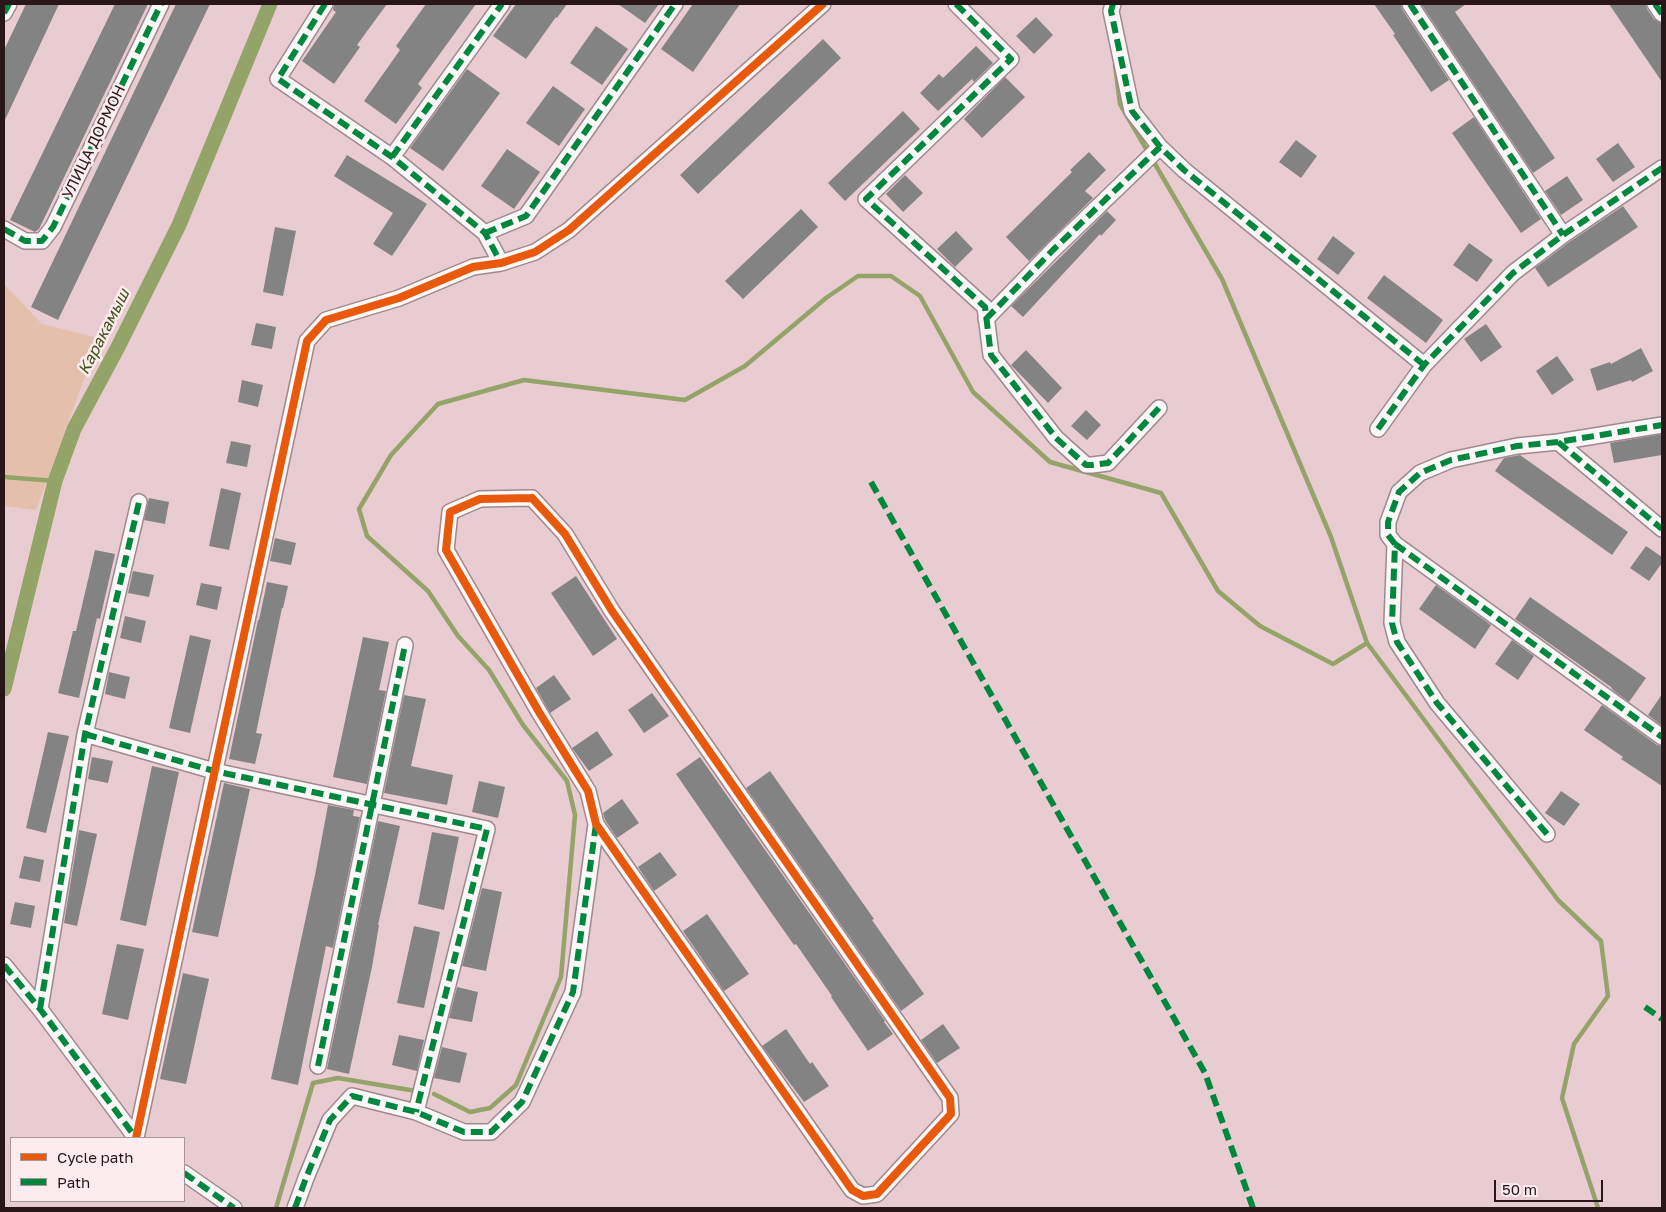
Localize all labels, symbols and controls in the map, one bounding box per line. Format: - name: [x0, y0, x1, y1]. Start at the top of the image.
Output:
- street label: УЛИЦА ДОРМОН: [59, 82, 129, 202]
- water label: Каракамыш: [74, 286, 134, 378]
- legend: [10, 1137, 185, 1202]
- text: Cycle path: [57, 1148, 133, 1166]
- scale bar: [1496, 1170, 1605, 1202]
- text: Path: [57, 1173, 90, 1191]
- text: 50 m: [1502, 1180, 1537, 1198]

